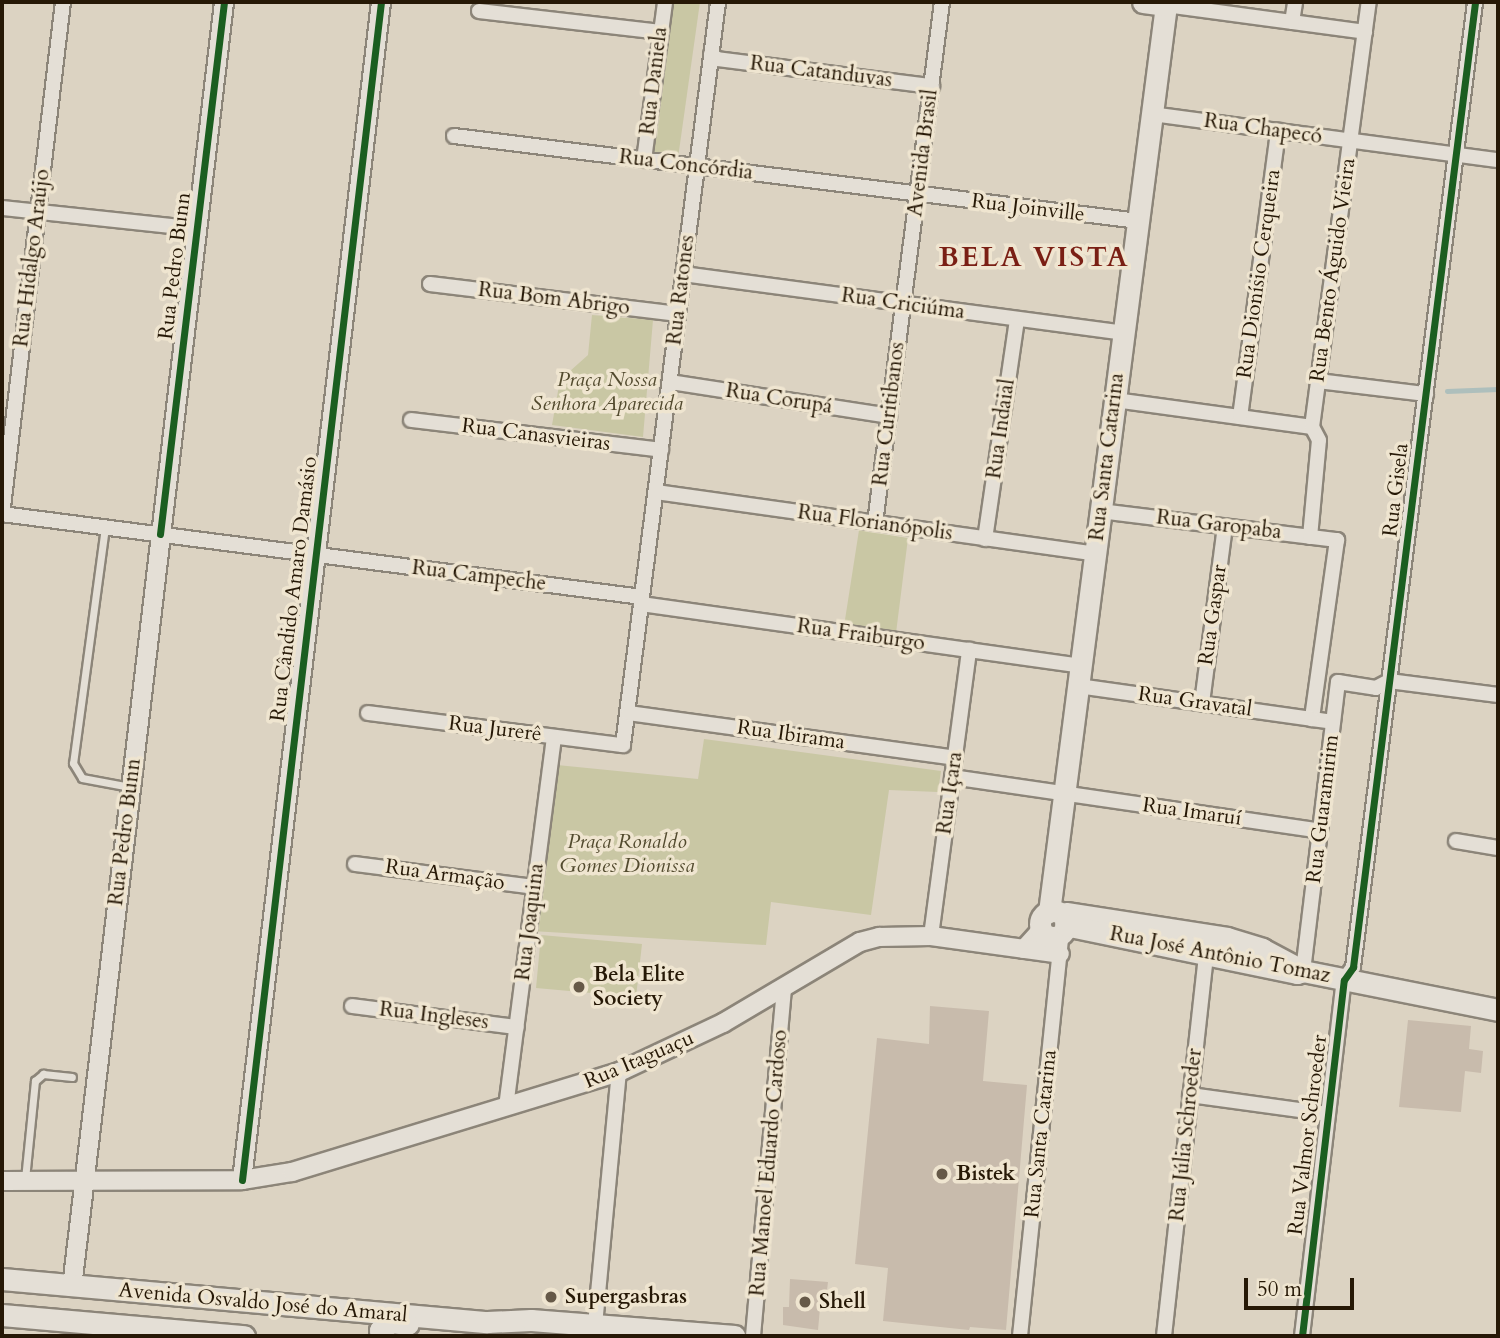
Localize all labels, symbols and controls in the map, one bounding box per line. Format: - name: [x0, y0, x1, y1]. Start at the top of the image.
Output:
- street label: Rua Daniela: [635, 26, 673, 136]
- street label: Rua Catanduvas: [749, 51, 893, 93]
- street label: Avenida Brasil: [903, 88, 943, 218]
- street label: Rua Chapecó: [1202, 108, 1324, 150]
- street label: Rua Concórdia: [618, 144, 754, 186]
- street label: Rua Bento Águido Vieira: [1305, 156, 1361, 384]
- street label: Rua Hidalgo Araújo: [9, 168, 55, 348]
- street label: Rua Dionísio Cerqueira: [1232, 168, 1286, 380]
- street label: Rua Joinville: [970, 189, 1086, 227]
- street label: Rua Pedro Bunn: [153, 191, 197, 341]
- street label: Rua Ratones: [662, 233, 700, 347]
- district label: BELA VISTA: [940, 240, 1128, 274]
- street label: Rua Bom Abrigo: [477, 277, 631, 321]
- street label: Rua Criciúma: [840, 283, 966, 325]
- street label: Rua Curitibanos: [868, 340, 910, 488]
- park label: Praça Nossa Senhora Aparecida: [531, 367, 683, 417]
- street label: Rua Santa Catarina: [1084, 372, 1130, 542]
- street label: Rua Corupá: [724, 378, 834, 420]
- street label: Rua Indaial: [982, 378, 1020, 480]
- street label: Rua Canasvieiras: [460, 413, 612, 457]
- street label: Rua Gisela: [1378, 442, 1414, 538]
- street label: Rua Cândido Amaro Damásio: [265, 455, 323, 723]
- street label: Rua Florianópolis: [796, 500, 954, 546]
- street label: Rua Garopaba: [1155, 505, 1283, 545]
- street label: Rua Campeche: [410, 555, 548, 597]
- street label: Rua Gaspar: [1193, 563, 1233, 667]
- street label: Rua Fraiburgo: [795, 614, 927, 656]
- street label: Rua Gravatal: [1136, 682, 1254, 722]
- street label: Rua Jurerê: [447, 711, 543, 747]
- street label: Rua Ibirama: [735, 715, 847, 755]
- street label: Rua Guaramirim: [1301, 733, 1345, 885]
- street label: Rua Içara: [932, 750, 968, 836]
- street label: Rua Pedro Bunn: [103, 757, 147, 907]
- street label: Rua Imaruí: [1141, 793, 1243, 831]
- park label: Praça Ronaldo Gomes Dionissa: [559, 829, 695, 879]
- street label: Rua Armação: [384, 854, 506, 896]
- street label: Rua Joaquina: [510, 862, 550, 982]
- street label: Rua José Antônio Tomaz: [1108, 921, 1332, 989]
- place label: Bela Elite Society: [593, 962, 685, 1012]
- marker: Bela Elite Society: [571, 979, 587, 995]
- street label: Rua Ingleses: [378, 997, 490, 1035]
- street label: Rua Itaguaçu: [580, 1026, 698, 1094]
- street label: Rua Manoel Eduardo Cardoso: [745, 1029, 793, 1297]
- street label: Rua Valmor Schroeder: [1283, 1033, 1333, 1237]
- street label: Rua Júlia Schroeder: [1164, 1047, 1208, 1223]
- street label: Rua Santa Catarina: [1020, 1049, 1062, 1219]
- place label: Bistek: [956, 1161, 1015, 1187]
- marker: Bistek: [934, 1166, 950, 1182]
- scale bar: [1248, 1264, 1358, 1308]
- text: 50 m: [1257, 1275, 1302, 1304]
- street label: Avenida Osvaldo José do Amaral: [118, 1278, 408, 1328]
- place label: Supergasbras: [565, 1284, 687, 1310]
- marker: Supergasbras: [543, 1289, 559, 1305]
- place label: Shell: [819, 1289, 866, 1315]
- marker: Shell: [797, 1294, 813, 1310]

